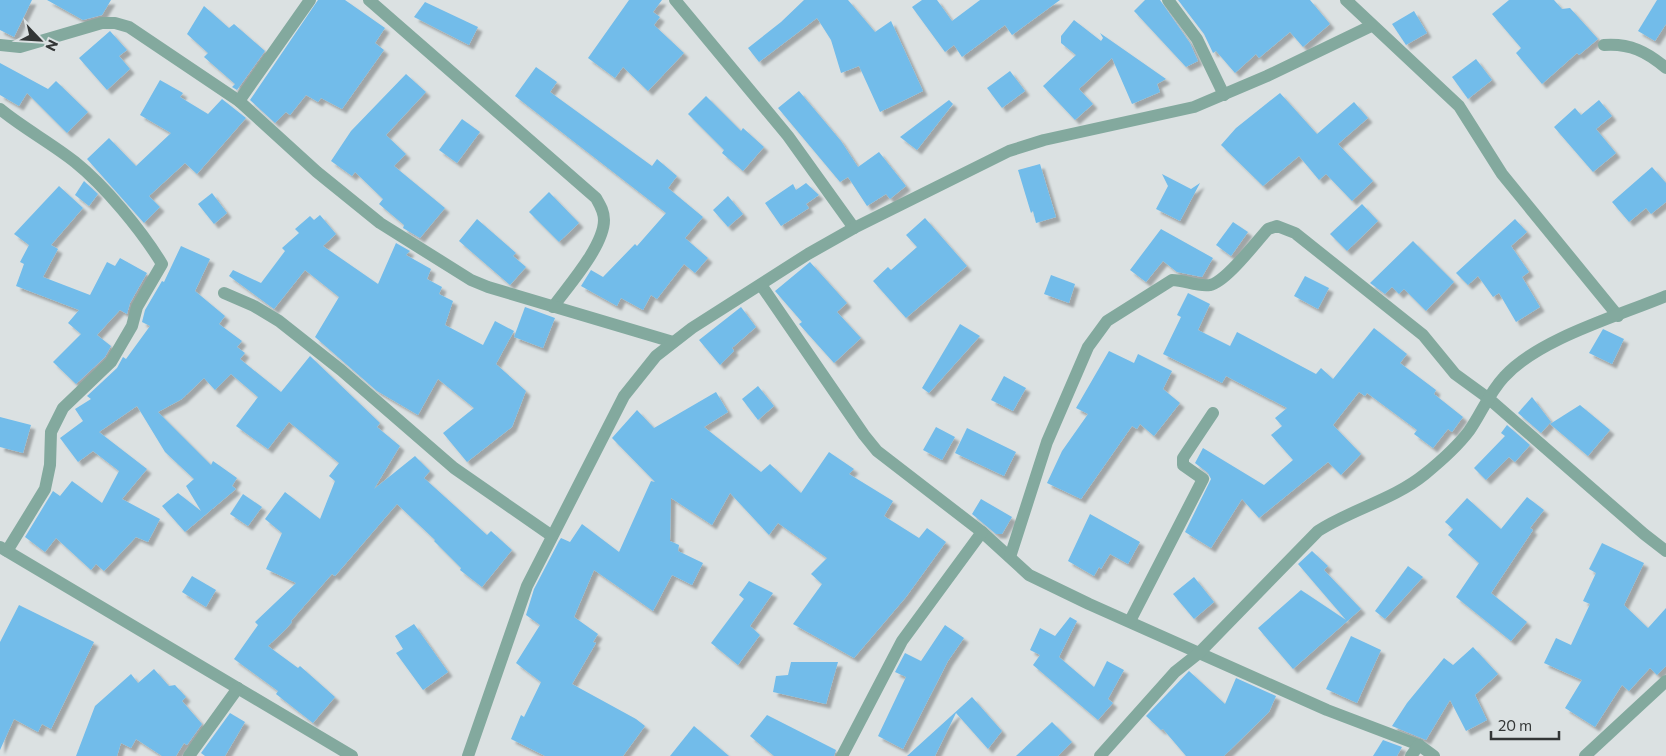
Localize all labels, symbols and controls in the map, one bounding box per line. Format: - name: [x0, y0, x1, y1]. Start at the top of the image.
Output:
- north arrow: [15, 15, 65, 65]
- text: N: [42, 37, 62, 54]
- scale bar: [1491, 708, 1558, 740]
- text: 20 m: [1498, 716, 1532, 734]

